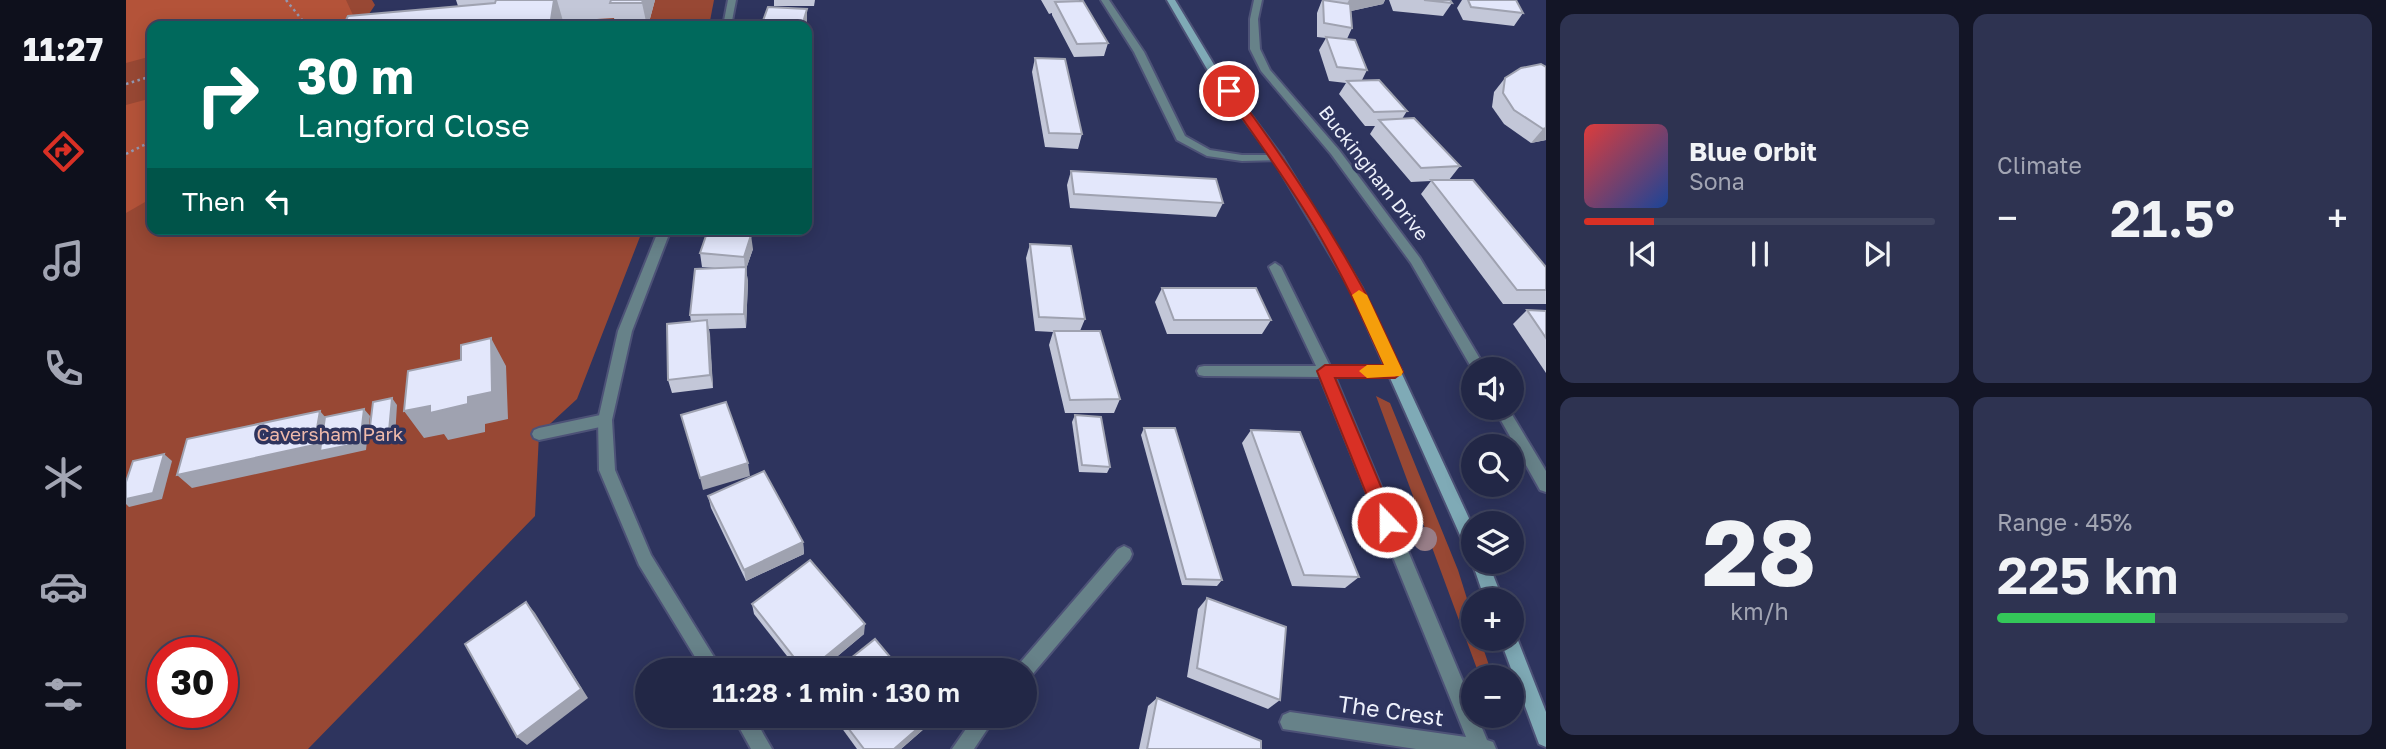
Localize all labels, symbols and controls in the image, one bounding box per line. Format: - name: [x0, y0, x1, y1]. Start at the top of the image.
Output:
- text: 11:27: [23, 30, 103, 68]
- text: 30 m: [297, 46, 414, 105]
- icon: right: [182, 49, 273, 140]
- pin: [1199, 61, 1259, 121]
- icon: arrive: [1210, 72, 1248, 110]
- street label: Buckingham Drive: [1315, 101, 1434, 245]
- text: Langford Close: [297, 106, 530, 144]
- icon: directions: [39, 127, 88, 176]
- text: Blue Orbit: [1689, 136, 1817, 167]
- text: Climate: [1997, 151, 2082, 179]
- text: Sona: [1689, 167, 1745, 195]
- icon: left: [259, 182, 297, 220]
- text: Then: [182, 186, 245, 217]
- text: 21.5°: [2110, 186, 2235, 248]
- text: −: [1997, 195, 2018, 240]
- text: +: [2327, 195, 2348, 240]
- icon: previous: [1624, 235, 1662, 273]
- icon: pause: [1741, 235, 1779, 273]
- icon: next: [1858, 235, 1896, 273]
- icon: music: [39, 236, 88, 285]
- icon: phone: [39, 344, 88, 393]
- map controls: [1461, 357, 1524, 728]
- button: sound: [1461, 357, 1524, 420]
- park label: Caversham Park: [256, 422, 404, 445]
- button: search: [1461, 434, 1524, 497]
- icon: climate: [39, 453, 88, 502]
- position arrow: [1350, 485, 1424, 559]
- text: 28: [1703, 497, 1816, 606]
- text: Range · 45%: [1997, 508, 2132, 536]
- button: layers: [1461, 511, 1524, 574]
- text: 225 km: [1997, 543, 2179, 605]
- icon: car: [39, 562, 88, 611]
- button: +: [1461, 588, 1524, 651]
- text: km/h: [1730, 597, 1789, 625]
- speed limit sign: 30: [147, 637, 238, 728]
- button: −: [1461, 665, 1524, 728]
- icon: filters: [39, 670, 88, 719]
- text: 11:28 · 1 min · 130 m: [712, 677, 960, 708]
- street label: The Crest: [1336, 689, 1446, 731]

